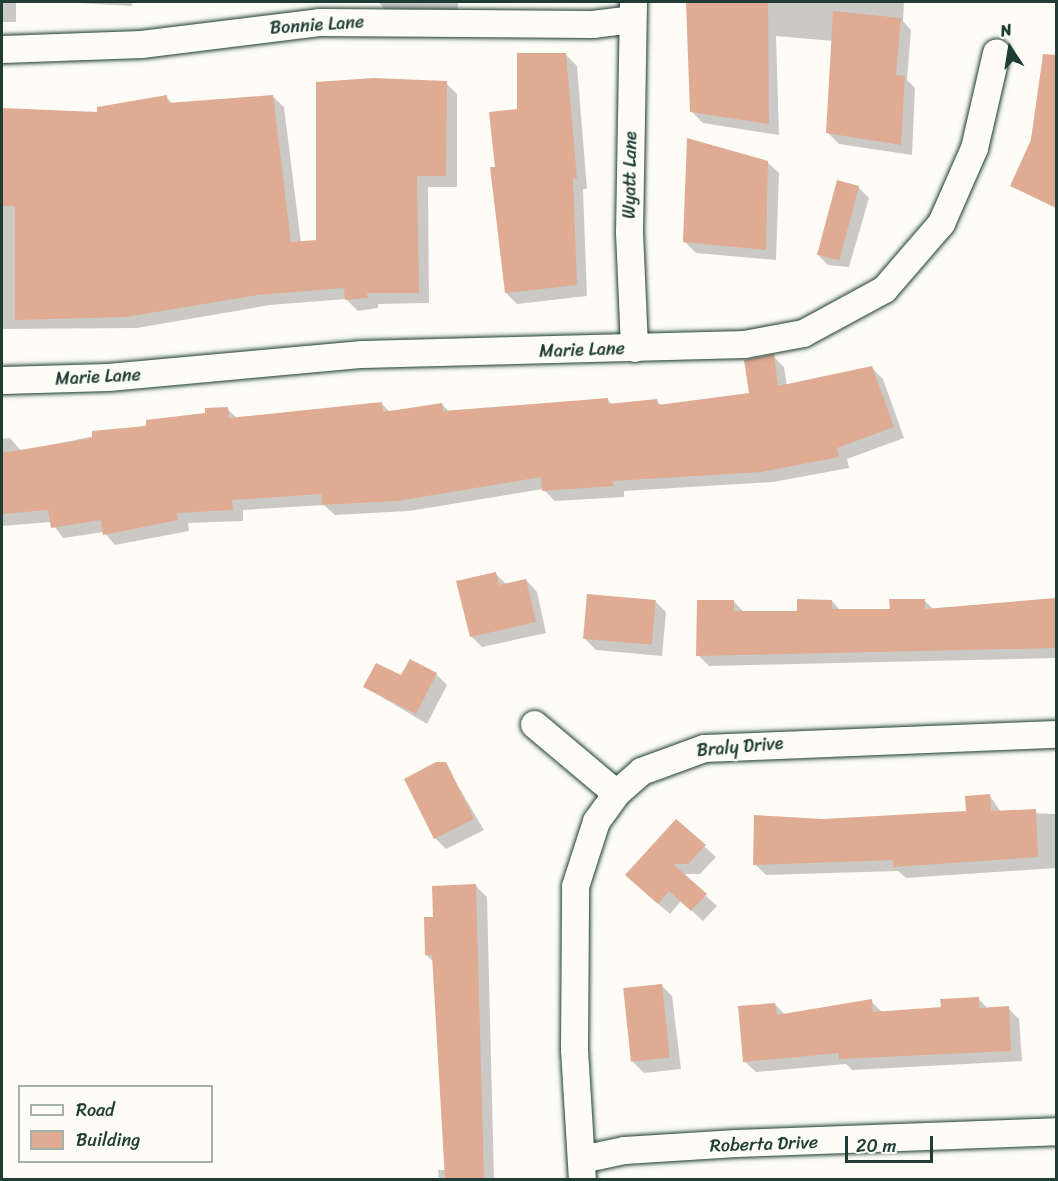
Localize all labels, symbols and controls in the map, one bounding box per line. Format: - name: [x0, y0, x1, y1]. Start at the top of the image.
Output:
- street label: Bonnie Lane: [269, 11, 365, 39]
- text: N: [998, 15, 1015, 45]
- north arrow: [980, 18, 1040, 78]
- street label: Wyatt Lane: [618, 131, 642, 219]
- street label: Marie Lane: [539, 338, 625, 362]
- street label: Marie Lane: [55, 364, 141, 390]
- street label: Braly Drive: [695, 732, 785, 762]
- legend: [18, 1085, 213, 1163]
- text: Road: [76, 1094, 115, 1126]
- text: Building: [76, 1124, 140, 1156]
- scale bar: [848, 1124, 936, 1162]
- text: 20 m: [856, 1130, 896, 1162]
- street label: Roberta Drive: [710, 1131, 818, 1157]

